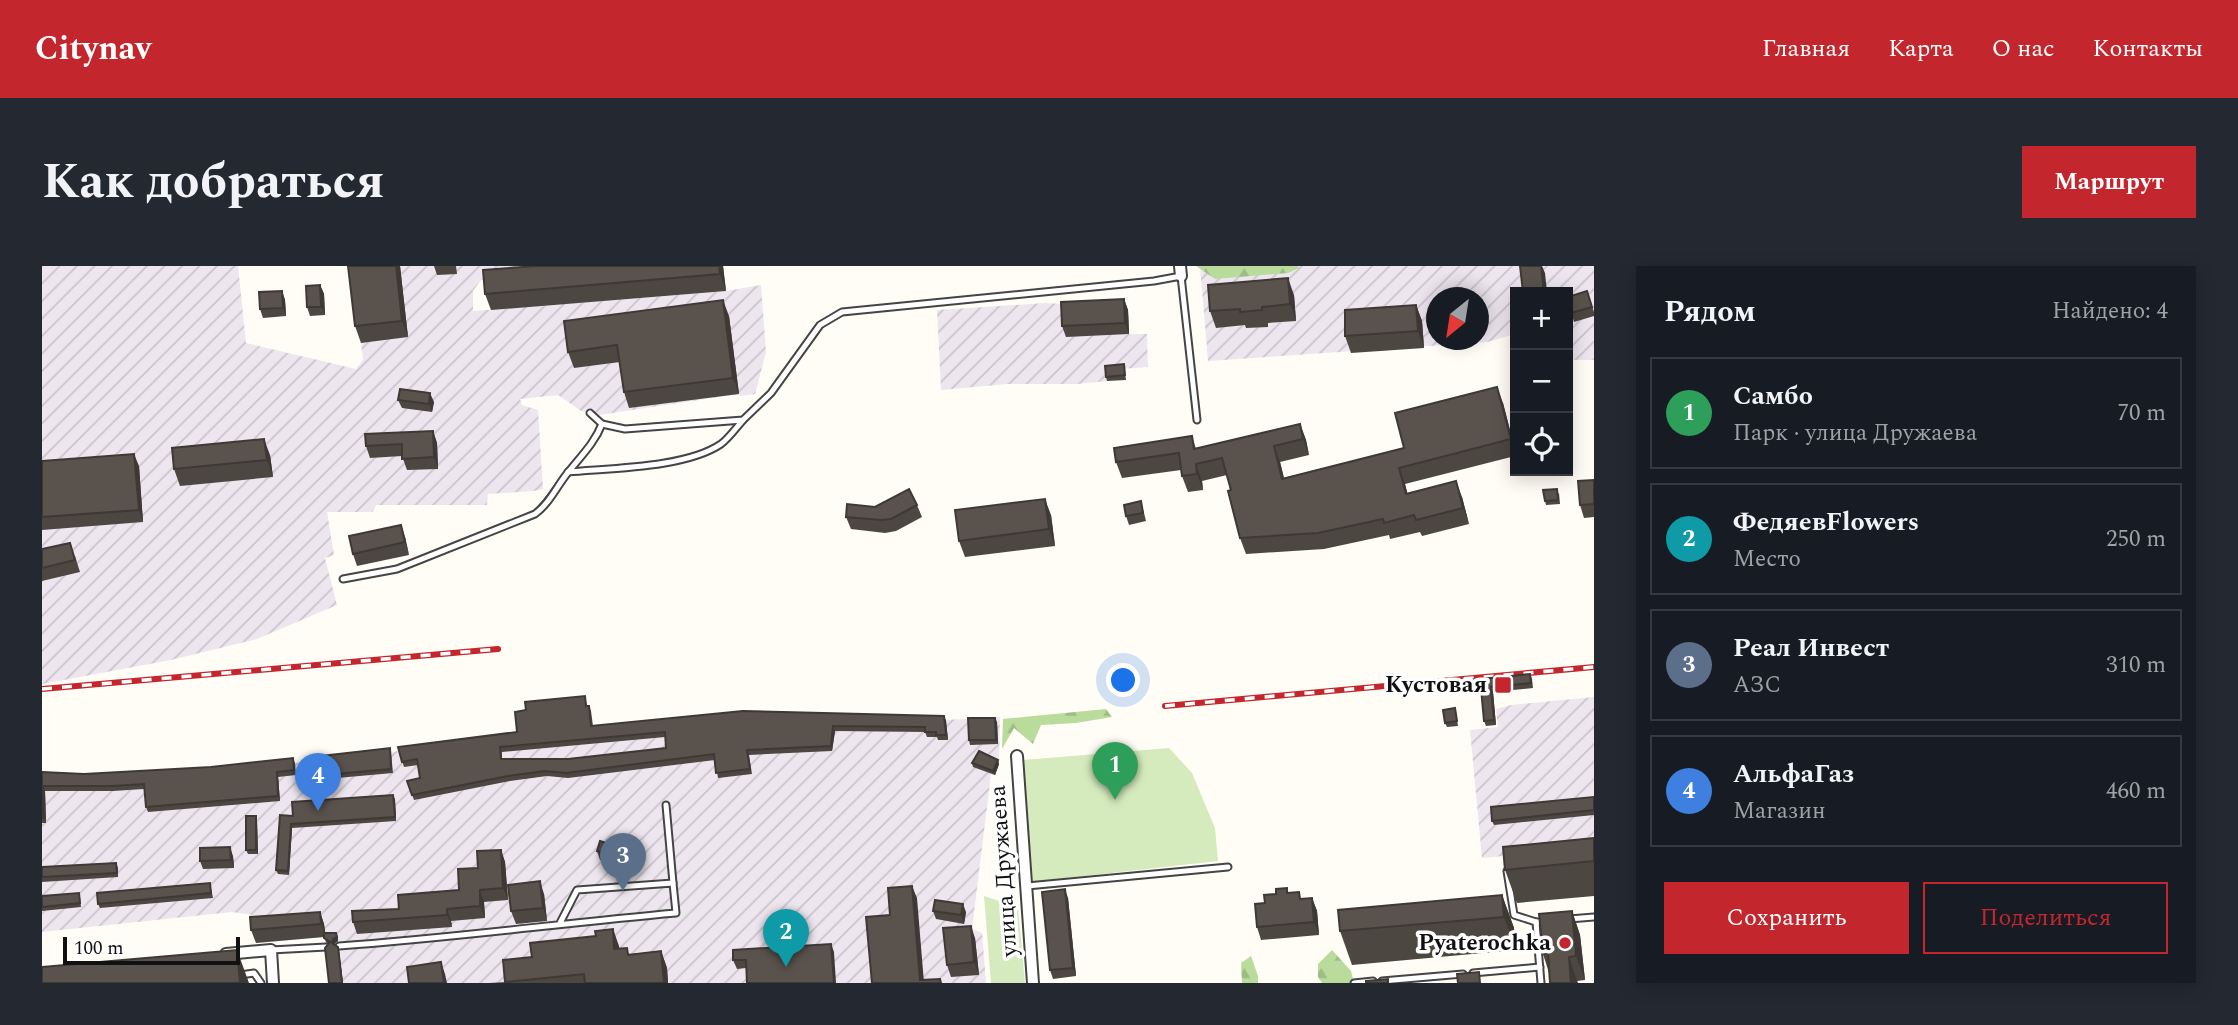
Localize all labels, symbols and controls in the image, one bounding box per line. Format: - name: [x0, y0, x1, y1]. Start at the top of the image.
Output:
- text: Citynav: [35, 24, 151, 74]
- text: Главная: [1762, 31, 1850, 67]
- text: Карта: [1888, 31, 1954, 67]
- text: О нас: [1992, 31, 2055, 67]
- text: Контакты: [2093, 31, 2203, 67]
- text: Как добраться: [42, 145, 384, 220]
- button: Маршрут: [2022, 146, 2196, 218]
- north arrow: [1426, 287, 1489, 350]
- map controls: [1510, 287, 1573, 476]
- button: +: [1510, 287, 1573, 350]
- text: Рядом: [1664, 289, 1756, 335]
- text: Найдено: 4: [2052, 294, 2168, 329]
- button: −: [1510, 350, 1573, 413]
- text: Самбо: [1733, 376, 1813, 416]
- text: 1: [1683, 396, 1695, 431]
- text: 70 m: [2117, 396, 2166, 431]
- button: locate: [1510, 413, 1573, 476]
- text: Парк · улица Дружаева: [1733, 416, 1977, 451]
- text: ФедяевFlowers: [1733, 502, 1919, 542]
- text: 2: [1683, 522, 1695, 557]
- text: 250 m: [2106, 522, 2166, 557]
- text: Место: [1733, 542, 1801, 577]
- text: Реал Инвест: [1733, 628, 1889, 668]
- text: 3: [1683, 648, 1695, 683]
- text: 310 m: [2106, 648, 2166, 683]
- your location: [1106, 663, 1140, 697]
- place label: Кустовая: [1385, 668, 1487, 703]
- text: АЗС: [1733, 668, 1781, 703]
- marker: Кустовая: [1493, 675, 1513, 695]
- pin: 1: [1092, 742, 1138, 800]
- pin: 4: [295, 753, 341, 811]
- text: АльфаГаз: [1733, 754, 1854, 794]
- text: 4: [1683, 774, 1695, 809]
- text: 460 m: [2106, 774, 2166, 809]
- street label: улица Дружаева: [981, 784, 1028, 959]
- text: Магазин: [1733, 794, 1826, 829]
- pin: 3: [600, 833, 646, 891]
- button: Сохранить: [1664, 882, 1909, 954]
- button: Поделиться: [1923, 882, 2168, 954]
- pin: 2: [763, 909, 809, 967]
- place label: Pyaterochka: [1418, 926, 1551, 961]
- scale bar: [63, 934, 240, 966]
- text: 100 m: [74, 934, 124, 963]
- marker: Pyaterochka: [1557, 935, 1573, 951]

